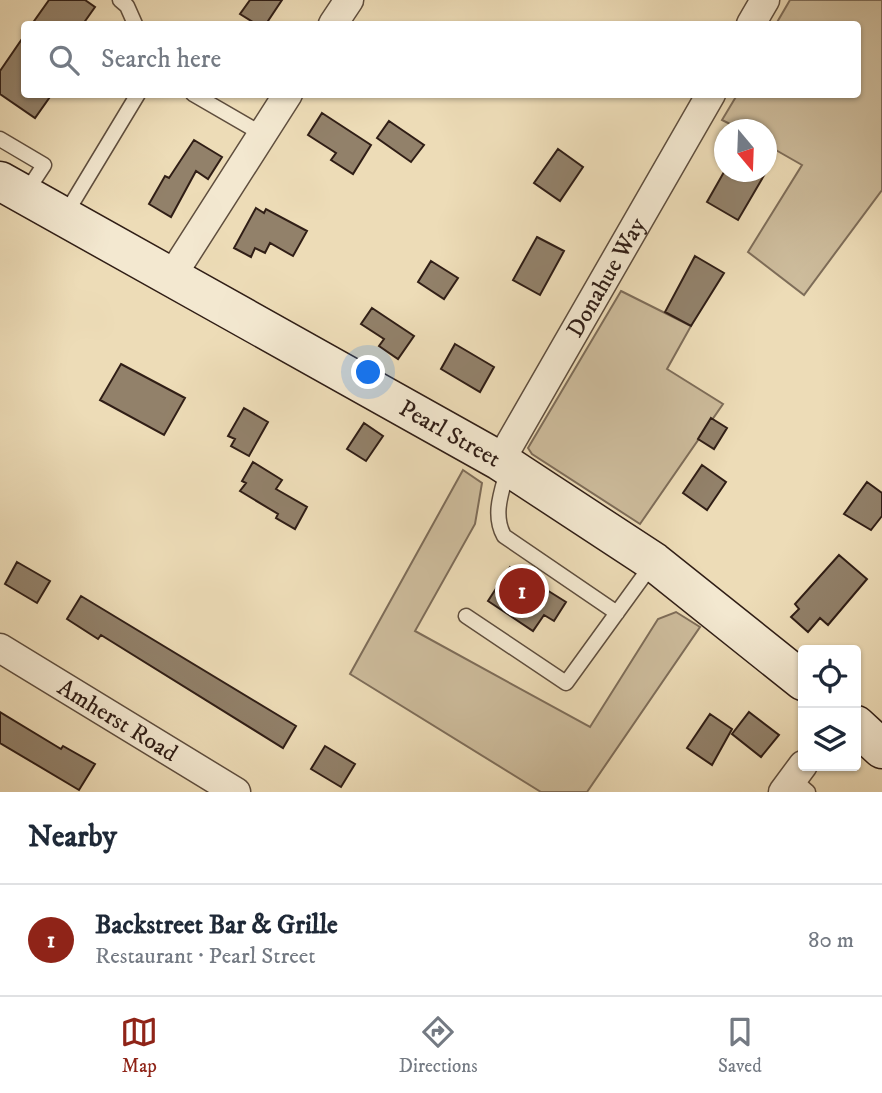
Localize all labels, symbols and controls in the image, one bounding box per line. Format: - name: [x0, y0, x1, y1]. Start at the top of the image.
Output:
- search box: [21, 21, 861, 98]
- icon: search: [45, 41, 83, 79]
- text: Search here: [101, 43, 221, 76]
- north arrow: [714, 119, 777, 182]
- street label: Donahue Way: [560, 212, 653, 343]
- your location: [351, 355, 385, 389]
- street label: Pearl Street: [394, 394, 506, 475]
- pin: 1: [499, 565, 545, 617]
- map controls: [798, 645, 861, 771]
- button: locate: [798, 645, 861, 708]
- street label: Amherst Road: [52, 673, 183, 769]
- button: layers: [798, 708, 861, 771]
- text: Nearby: [28, 819, 117, 856]
- text: Backstreet Bar & Grille: [95, 909, 338, 942]
- text: 1: [47, 926, 55, 955]
- text: 80 m: [808, 926, 854, 955]
- text: Restaurant · Pearl Street: [95, 942, 316, 971]
- tab: Map: [120, 1013, 158, 1078]
- tab: Directions: [399, 1013, 478, 1078]
- tab: Saved: [718, 1013, 762, 1078]

